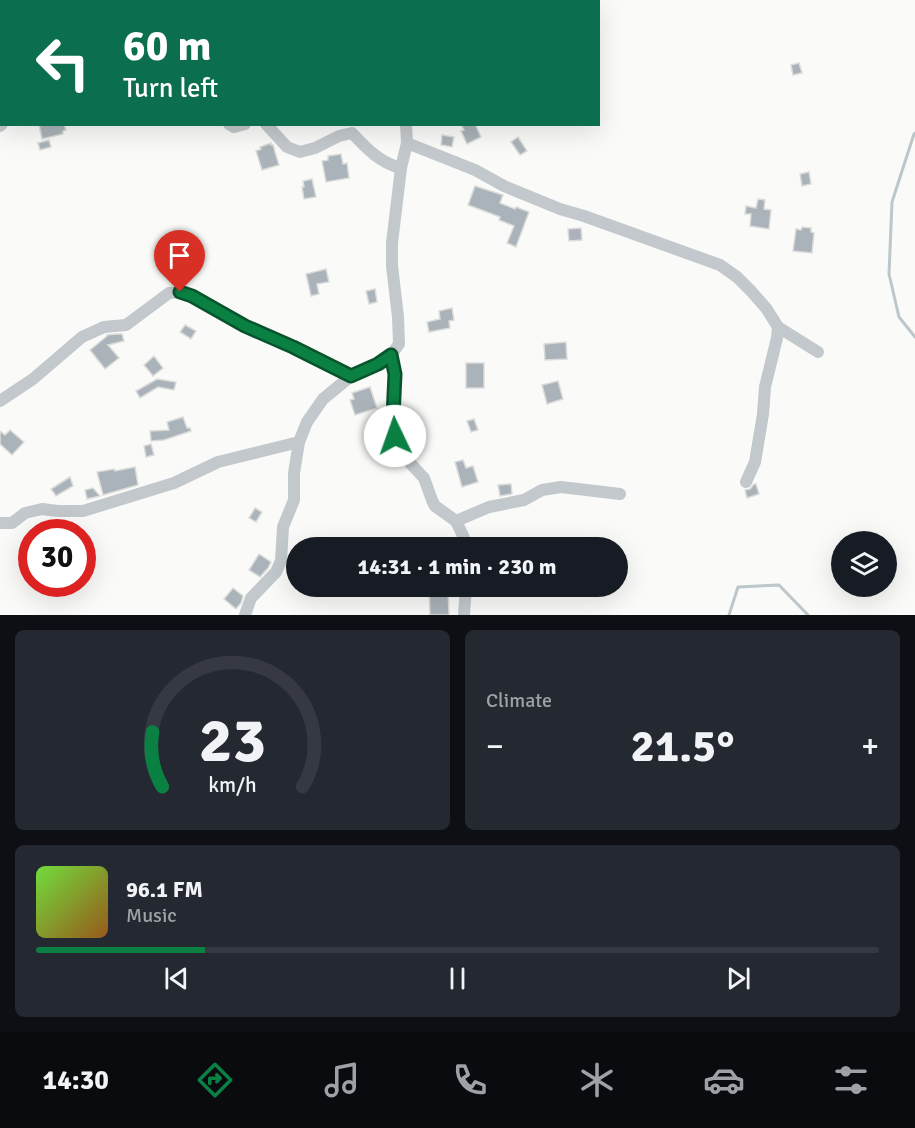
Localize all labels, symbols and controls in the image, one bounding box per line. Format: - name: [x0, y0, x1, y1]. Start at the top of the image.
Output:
- text: 60 m: [123, 21, 212, 72]
- icon: left: [24, 24, 102, 102]
- text: Turn left: [123, 72, 218, 105]
- pin: [154, 230, 205, 292]
- icon: arrive: [163, 239, 196, 272]
- position arrow: [363, 404, 427, 468]
- speed limit sign: 30: [18, 519, 96, 597]
- map controls: [831, 531, 897, 597]
- button: layers: [831, 531, 897, 597]
- text: 14:31 · 1 min · 230 m: [357, 553, 557, 580]
- text: Climate: [486, 688, 552, 713]
- text: 23: [199, 702, 266, 779]
- text: 21.5°: [631, 719, 734, 774]
- text: −: [486, 726, 504, 767]
- text: +: [861, 726, 879, 767]
- text: km/h: [208, 772, 257, 798]
- text: 96.1 FM: [126, 876, 203, 903]
- text: Music: [126, 903, 177, 928]
- icon: previous: [160, 962, 193, 995]
- icon: pause: [441, 962, 474, 995]
- icon: next: [722, 962, 755, 995]
- icon: directions: [194, 1059, 236, 1101]
- icon: music: [321, 1059, 363, 1101]
- icon: phone: [449, 1059, 491, 1101]
- icon: climate: [576, 1059, 618, 1101]
- icon: car: [703, 1059, 745, 1101]
- icon: filters: [830, 1059, 872, 1101]
- text: 14:30: [43, 1064, 109, 1097]

